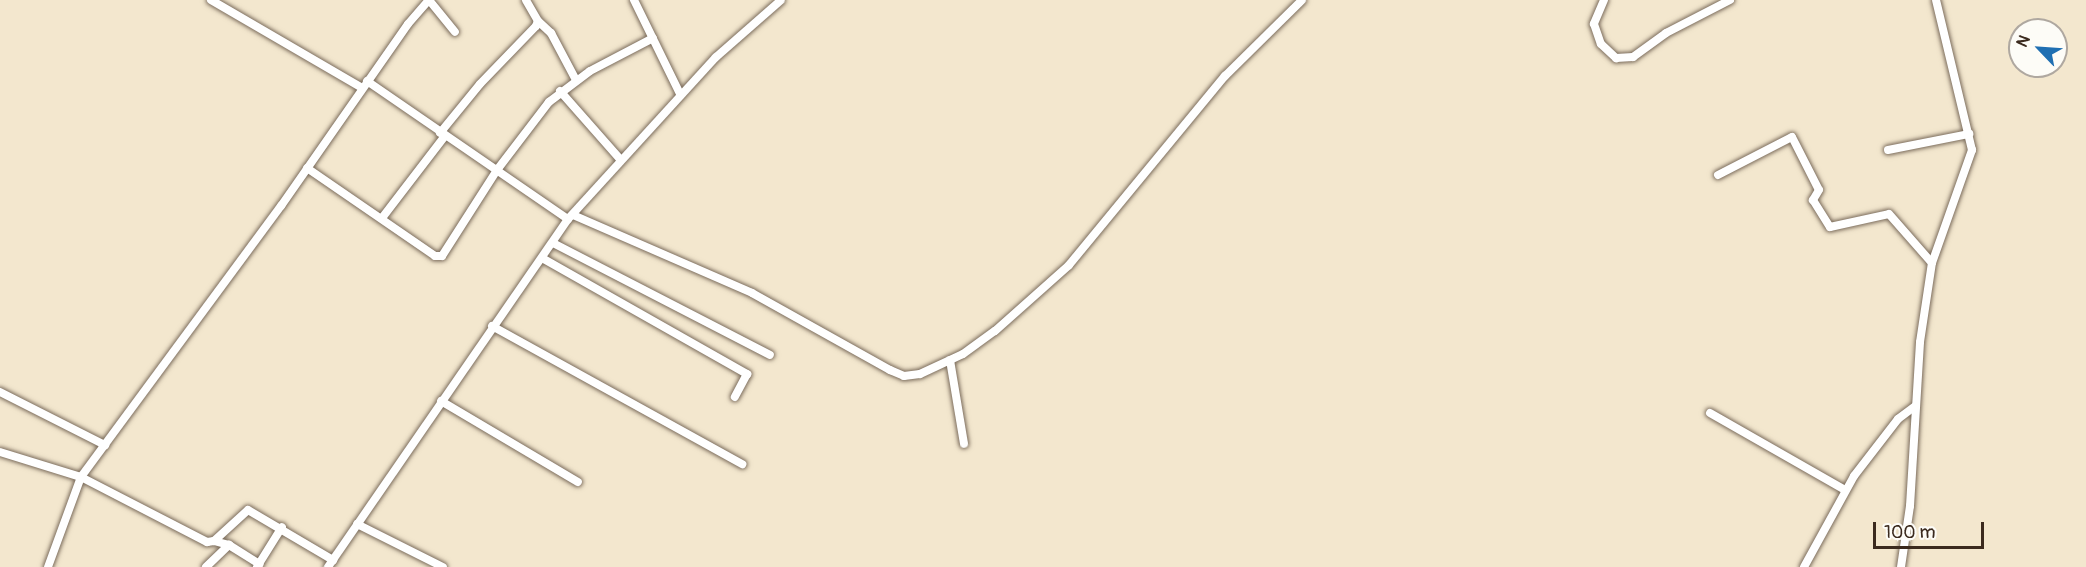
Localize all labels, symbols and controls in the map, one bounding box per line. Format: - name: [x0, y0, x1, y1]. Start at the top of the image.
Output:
- north arrow: [2008, 18, 2068, 78]
- text: N: [2012, 32, 2035, 50]
- scale bar: [1876, 510, 1987, 548]
- text: 100 m: [1884, 521, 1936, 544]

